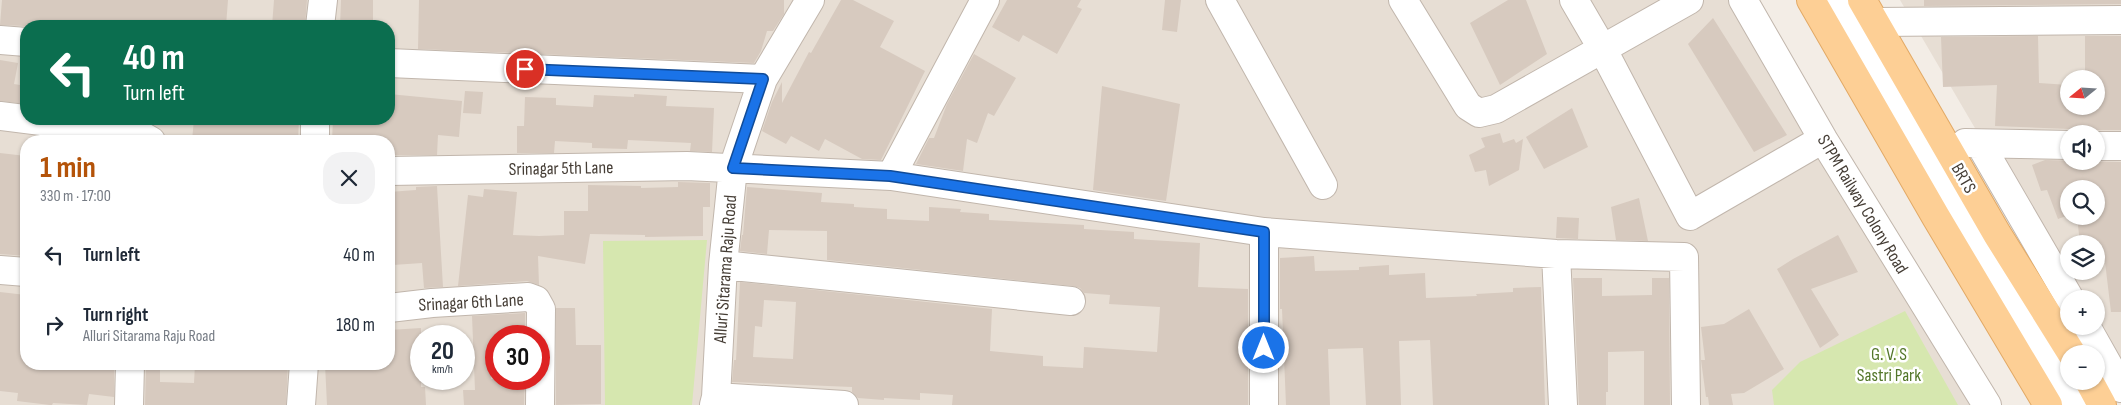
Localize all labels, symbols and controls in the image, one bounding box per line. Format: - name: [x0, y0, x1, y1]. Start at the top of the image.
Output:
- text: 40 m: [123, 37, 185, 80]
- icon: left: [40, 40, 105, 105]
- pin: [504, 48, 546, 90]
- icon: arrive: [511, 55, 539, 83]
- north arrow: [2060, 70, 2105, 115]
- map controls: [2060, 70, 2105, 390]
- text: Turn left: [123, 80, 185, 107]
- button: sound: [2060, 125, 2105, 170]
- street label: STPM Railway Colony Road: [1813, 131, 1912, 278]
- text: 1 min: [40, 150, 96, 186]
- button: close: [323, 152, 375, 204]
- street label: Srinagar 5th Lane: [509, 157, 613, 180]
- street label: BRTS: [1947, 160, 1981, 197]
- button: search: [2060, 180, 2105, 225]
- text: 330 m · 17:00: [40, 187, 111, 206]
- street label: Alluri Sitarama Raju Road: [710, 194, 741, 345]
- button: layers: [2060, 235, 2105, 280]
- icon: left: [40, 241, 68, 269]
- text: Turn left: [83, 244, 140, 267]
- text: 40 m: [343, 244, 375, 267]
- street label: Srinagar 6th Lane: [418, 289, 524, 316]
- button: +: [2060, 290, 2105, 335]
- text: Turn right: [83, 304, 148, 327]
- icon: right: [40, 311, 68, 339]
- text: 180 m: [336, 314, 375, 337]
- position arrow: [1237, 321, 1289, 373]
- speed limit sign: 30: [485, 325, 550, 390]
- text: Alluri Sitarama Raju Road: [83, 327, 215, 346]
- text: 20: [431, 336, 454, 367]
- park label: G. V. S Sastri Park: [1857, 344, 1921, 386]
- button: −: [2060, 345, 2105, 390]
- text: km/h: [432, 362, 453, 377]

